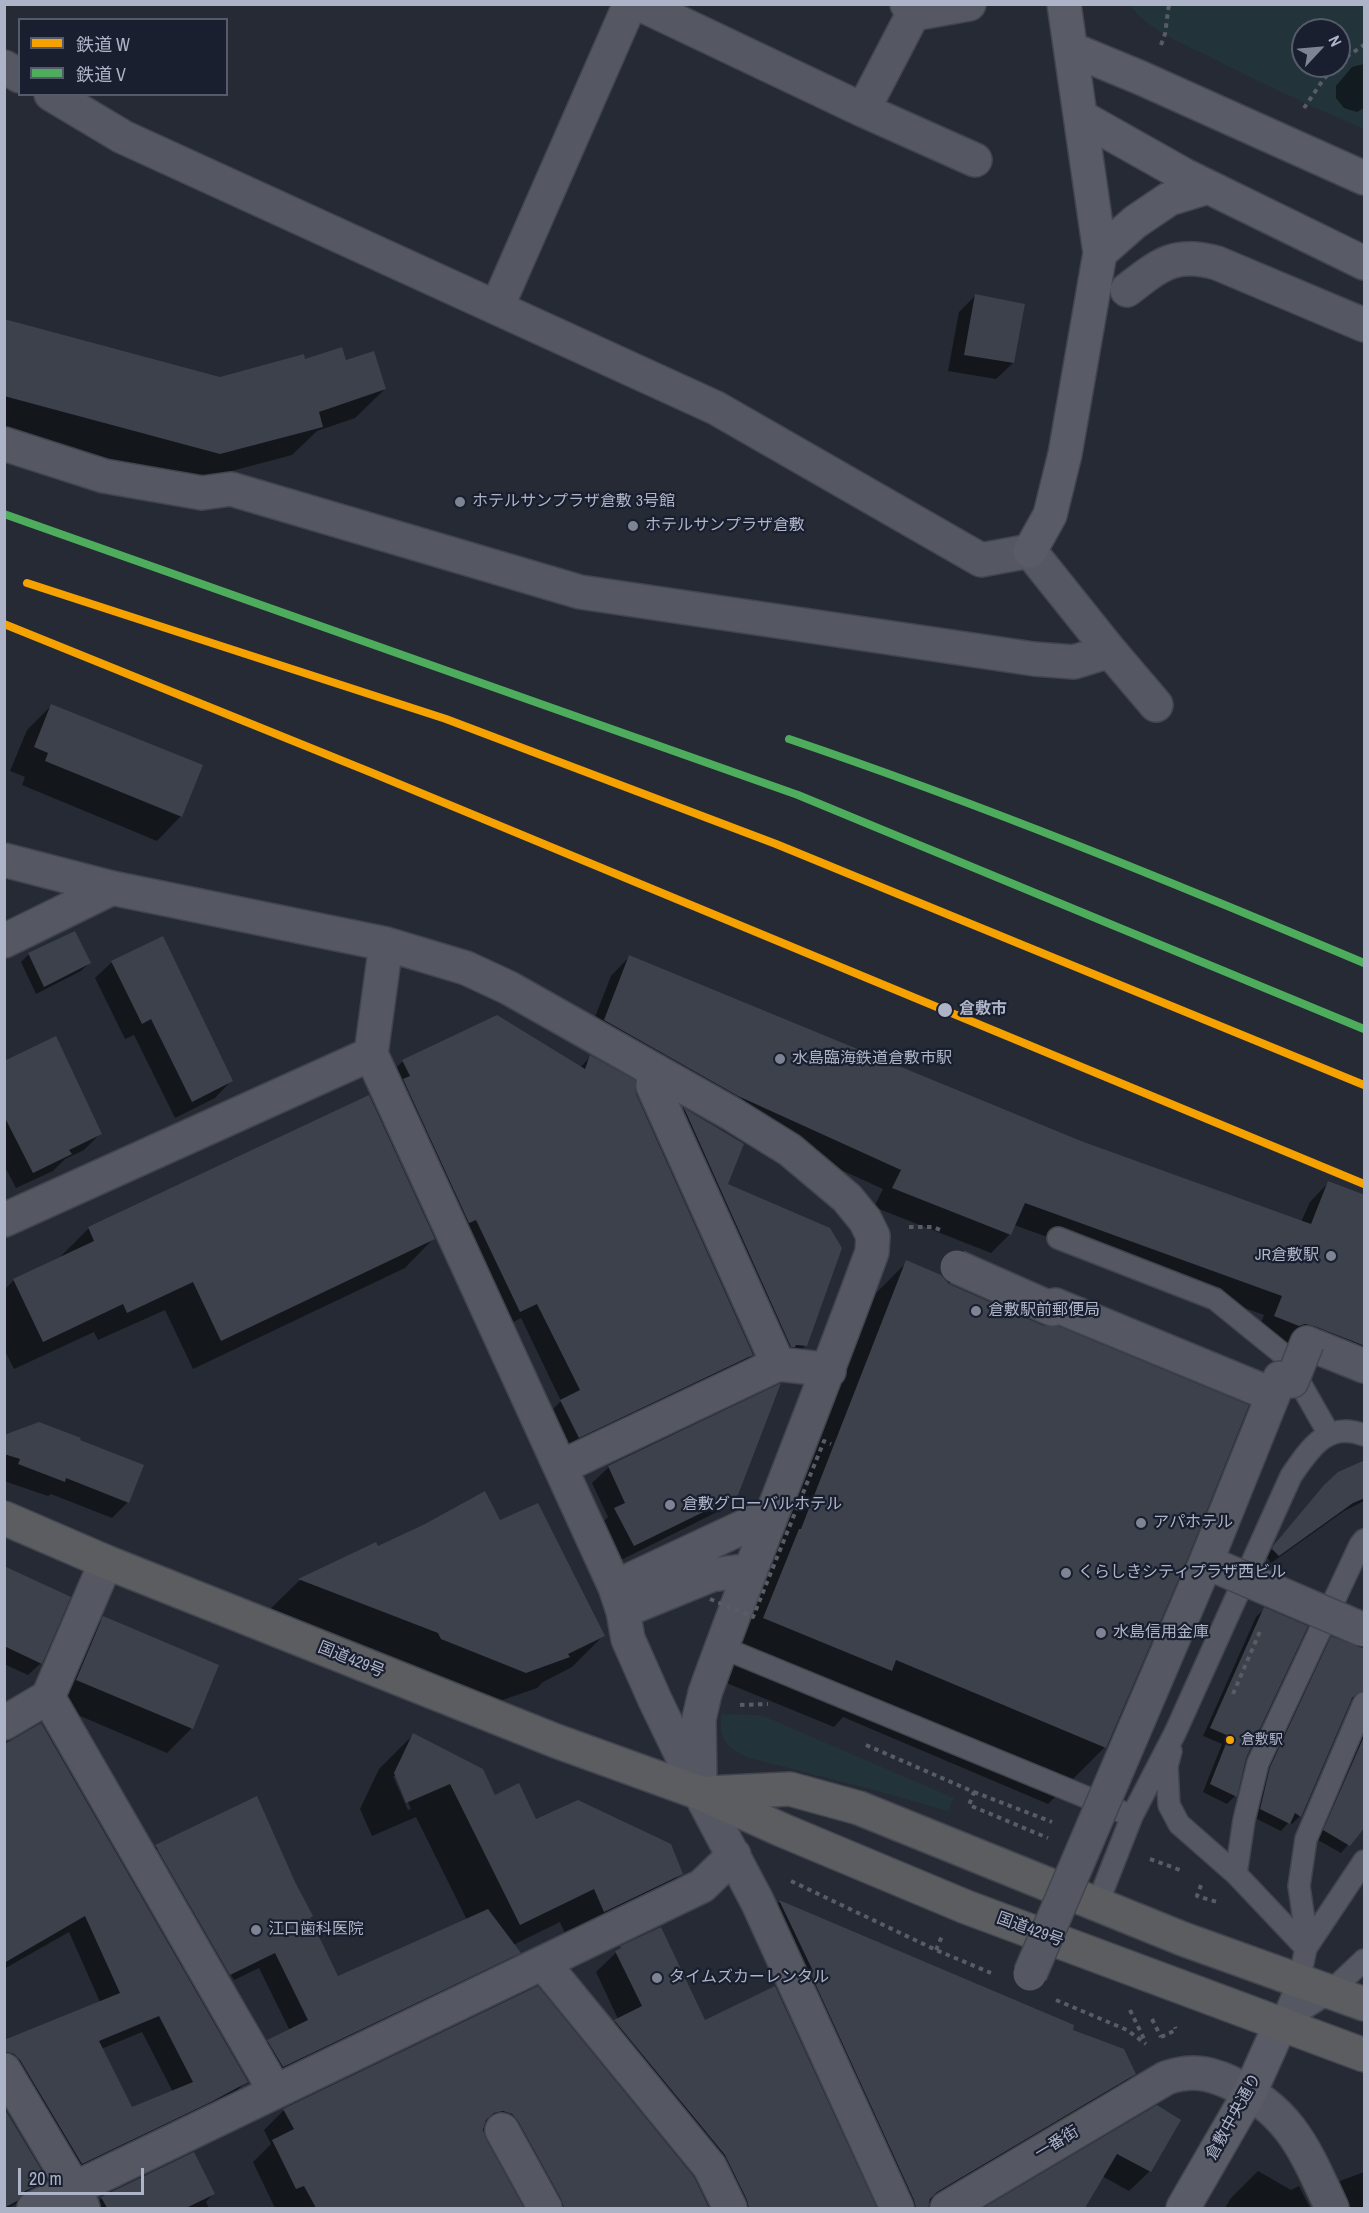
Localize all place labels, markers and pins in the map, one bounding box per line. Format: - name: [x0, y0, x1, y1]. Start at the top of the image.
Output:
- place label: ホテルサンプラザ倉敷 3号館: [472, 492, 675, 512]
- marker: ホテルサンプラザ倉敷 3号館: [453, 495, 467, 509]
- place label: ホテルサンプラザ倉敷: [645, 516, 805, 536]
- marker: ホテルサンプラザ倉敷: [626, 519, 640, 533]
- place label: 倉敷市: [959, 1000, 1007, 1020]
- marker: 倉敷市: [936, 1001, 954, 1019]
- place label: 水島臨海鉄道倉敷市駅: [792, 1049, 952, 1069]
- marker: 水島臨海鉄道倉敷市駅: [773, 1052, 787, 1066]
- place label: JR倉敷駅: [1255, 1246, 1319, 1266]
- marker: JR倉敷駅: [1324, 1249, 1338, 1263]
- place label: 倉敷駅前郵便局: [988, 1301, 1100, 1321]
- marker: 倉敷駅前郵便局: [969, 1304, 983, 1318]
- place label: 倉敷グローバルホテル: [682, 1495, 842, 1515]
- marker: 倉敷グローバルホテル: [663, 1498, 677, 1512]
- place label: アパホテル: [1153, 1513, 1233, 1533]
- marker: アパホテル: [1134, 1516, 1148, 1530]
- place label: くらしきシティプラザ西ビル: [1078, 1563, 1286, 1583]
- marker: くらしきシティプラザ西ビル: [1059, 1566, 1073, 1580]
- place label: 水島信用金庫: [1113, 1623, 1209, 1643]
- marker: 水島信用金庫: [1094, 1626, 1108, 1640]
- place label: 倉敷駅: [1241, 1732, 1283, 1748]
- marker: 倉敷駅: [1224, 1734, 1236, 1746]
- place label: 江口歯科医院: [268, 1920, 364, 1940]
- marker: 江口歯科医院: [249, 1923, 263, 1937]
- place label: タイムズカーレンタル: [669, 1968, 829, 1988]
- marker: タイムズカーレンタル: [650, 1971, 664, 1985]

